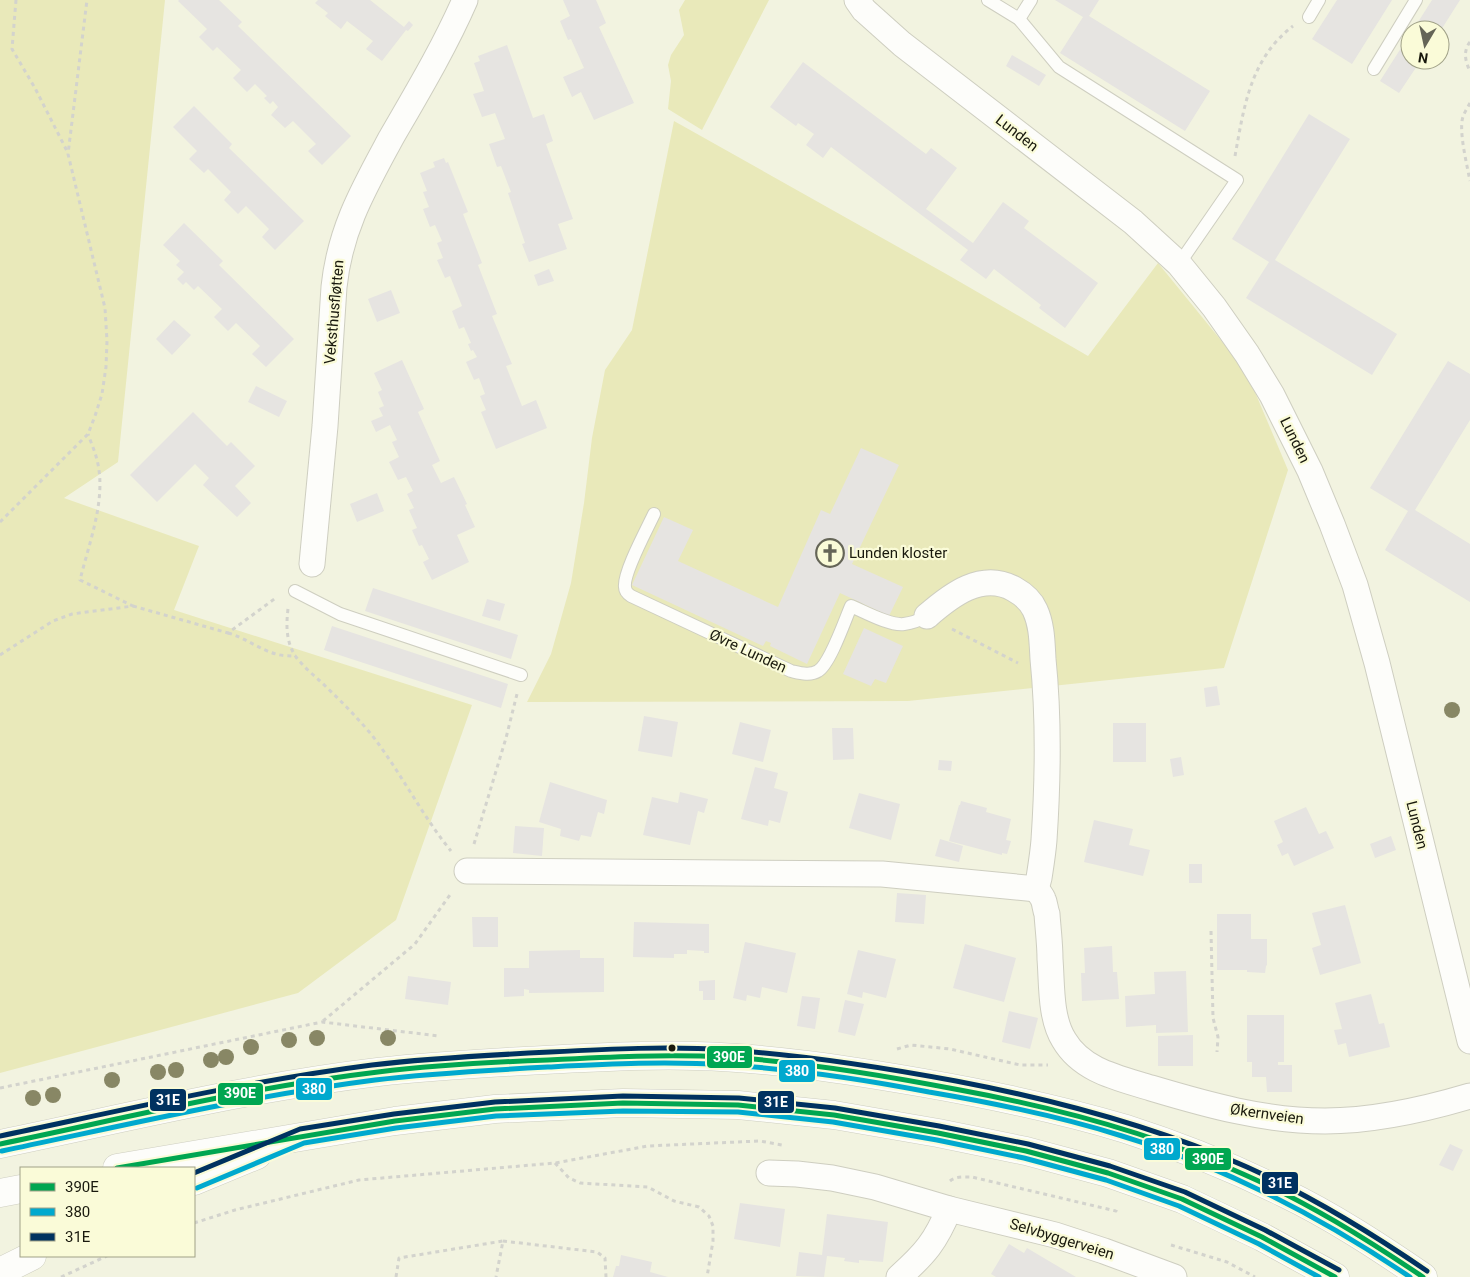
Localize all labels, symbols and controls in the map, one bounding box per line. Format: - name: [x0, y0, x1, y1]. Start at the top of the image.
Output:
- north arrow: [1400, 20, 1450, 70]
- text: N: [1417, 49, 1429, 67]
- street label: Lunden: [992, 111, 1042, 155]
- street label: Veksthusfløtten: [320, 259, 348, 365]
- street label: Lunden: [1276, 414, 1314, 466]
- church icon: Lunden kloster: [815, 538, 845, 568]
- place label: Lunden kloster: [849, 544, 947, 562]
- street label: Øvre Lunden: [706, 625, 790, 677]
- street label: Lunden: [1402, 799, 1432, 851]
- unlabelled marker: [667, 1043, 677, 1053]
- line badge: 390E: [706, 1045, 753, 1069]
- text: 390E: [713, 1049, 745, 1065]
- line badge: 380: [778, 1059, 816, 1083]
- text: 380: [785, 1063, 809, 1079]
- line badge: 380: [295, 1077, 333, 1101]
- text: 380: [302, 1081, 326, 1097]
- line badge: 390E: [217, 1082, 264, 1106]
- text: 390E: [224, 1085, 256, 1101]
- line badge: 31E: [149, 1088, 187, 1112]
- line badge: 31E: [757, 1090, 795, 1114]
- text: 31E: [156, 1092, 180, 1108]
- text: 31E: [764, 1094, 788, 1110]
- street label: Økernveien: [1229, 1100, 1305, 1128]
- line badge: 380: [1143, 1137, 1181, 1161]
- text: 380: [1150, 1141, 1174, 1157]
- line badge: 390E: [1184, 1147, 1232, 1171]
- text: 390E: [1192, 1151, 1224, 1167]
- legend: [20, 1167, 195, 1257]
- line badge: 31E: [1261, 1171, 1299, 1195]
- text: 31E: [1268, 1175, 1292, 1191]
- text: 390E: [65, 1178, 99, 1196]
- text: 380: [65, 1203, 90, 1221]
- street label: Selvbyggerveien: [1008, 1215, 1116, 1263]
- text: 31E: [65, 1228, 91, 1246]

